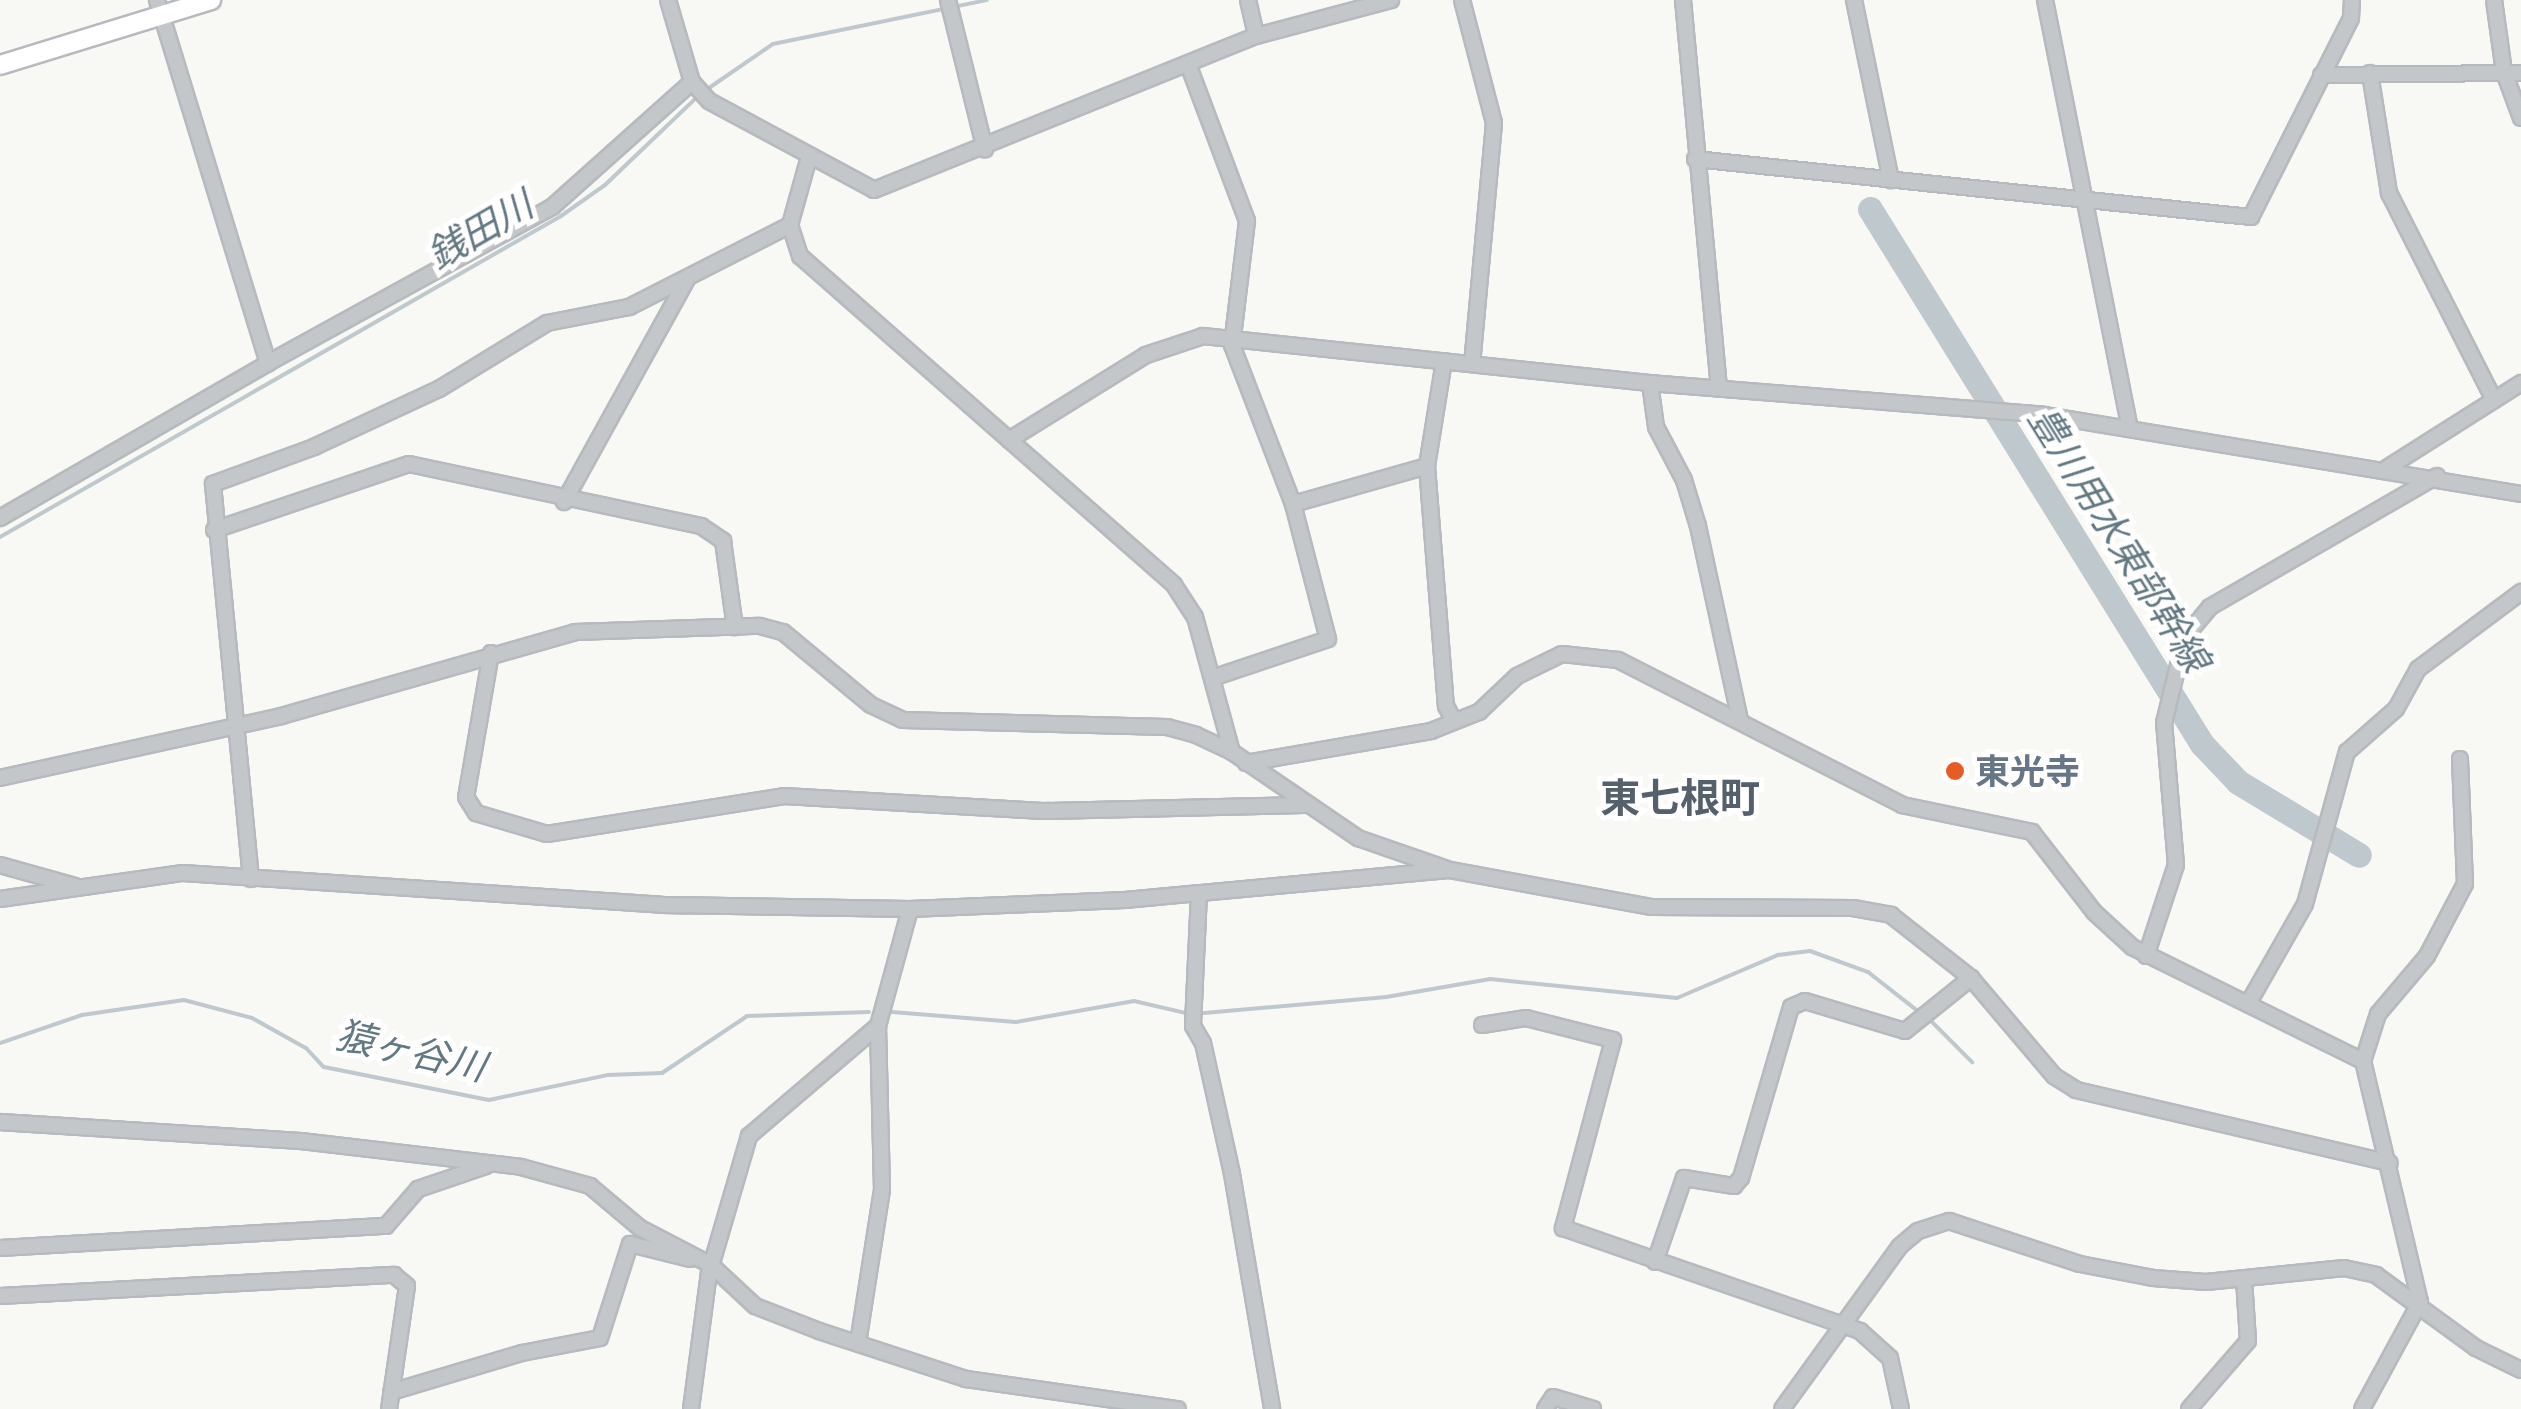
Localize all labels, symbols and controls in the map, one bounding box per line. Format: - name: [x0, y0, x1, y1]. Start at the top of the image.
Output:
- water label: 銭田川: [419, 182, 541, 278]
- water label: 豊川用水東部幹線: [2019, 398, 2219, 680]
- place label: 東光寺: [1975, 750, 2080, 792]
- marker: 東光寺: [1944, 760, 1966, 782]
- district label: 東七根町: [1600, 774, 1760, 822]
- water label: 猿ヶ谷川: [332, 1012, 490, 1090]

